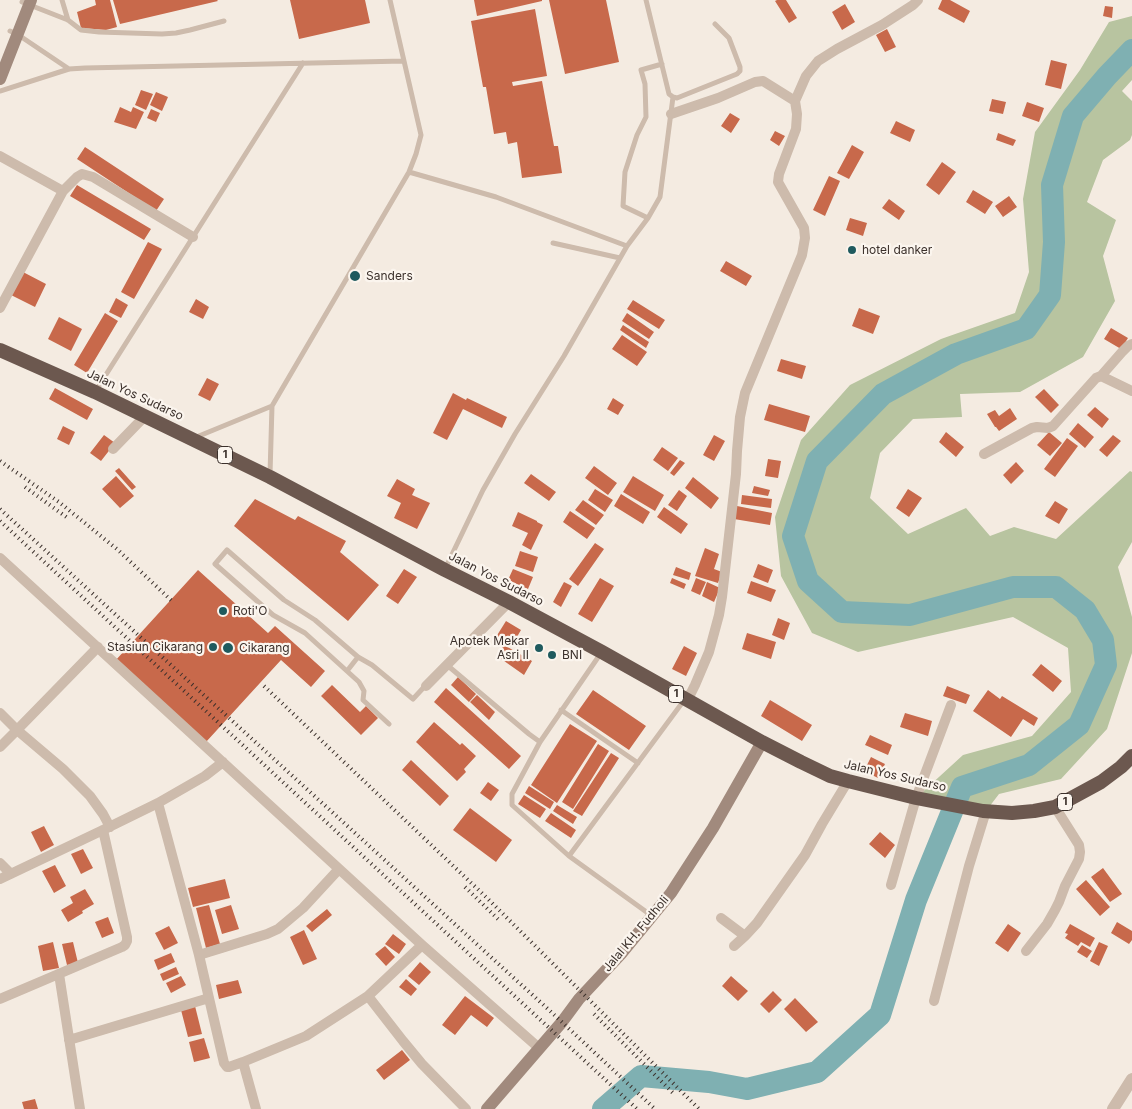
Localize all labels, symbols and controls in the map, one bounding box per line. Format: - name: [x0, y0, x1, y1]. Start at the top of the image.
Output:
- place label: hotel danker: [862, 243, 932, 257]
- marker: hotel danker: [846, 244, 858, 256]
- marker: Sanders: [348, 269, 362, 283]
- place label: Sanders: [366, 269, 413, 283]
- street label: Jalan Yos Sudarso: [84, 366, 186, 424]
- road number: 1: [218, 446, 232, 464]
- street label: Jalan Yos Sudarso: [446, 549, 546, 609]
- place label: Roti'O: [233, 604, 267, 618]
- marker: Roti'O: [217, 605, 229, 617]
- place label: Apotek Mekar Asri II: [450, 634, 529, 662]
- place label: Stasiun Cikarang: [107, 640, 203, 654]
- marker: Stasiun Cikarang: [207, 641, 219, 653]
- marker: Cikarang: [221, 641, 235, 655]
- place label: Cikarang: [239, 641, 290, 655]
- marker: Apotek Mekar Asri II: [533, 642, 545, 654]
- place label: BNI: [562, 648, 582, 662]
- marker: BNI: [546, 649, 558, 661]
- road number: 1: [668, 686, 684, 702]
- street label: Jalan Yos Sudarso: [842, 757, 948, 795]
- road number: 1: [1058, 794, 1072, 810]
- street label: Jalal KH. Fudholi: [600, 893, 672, 975]

